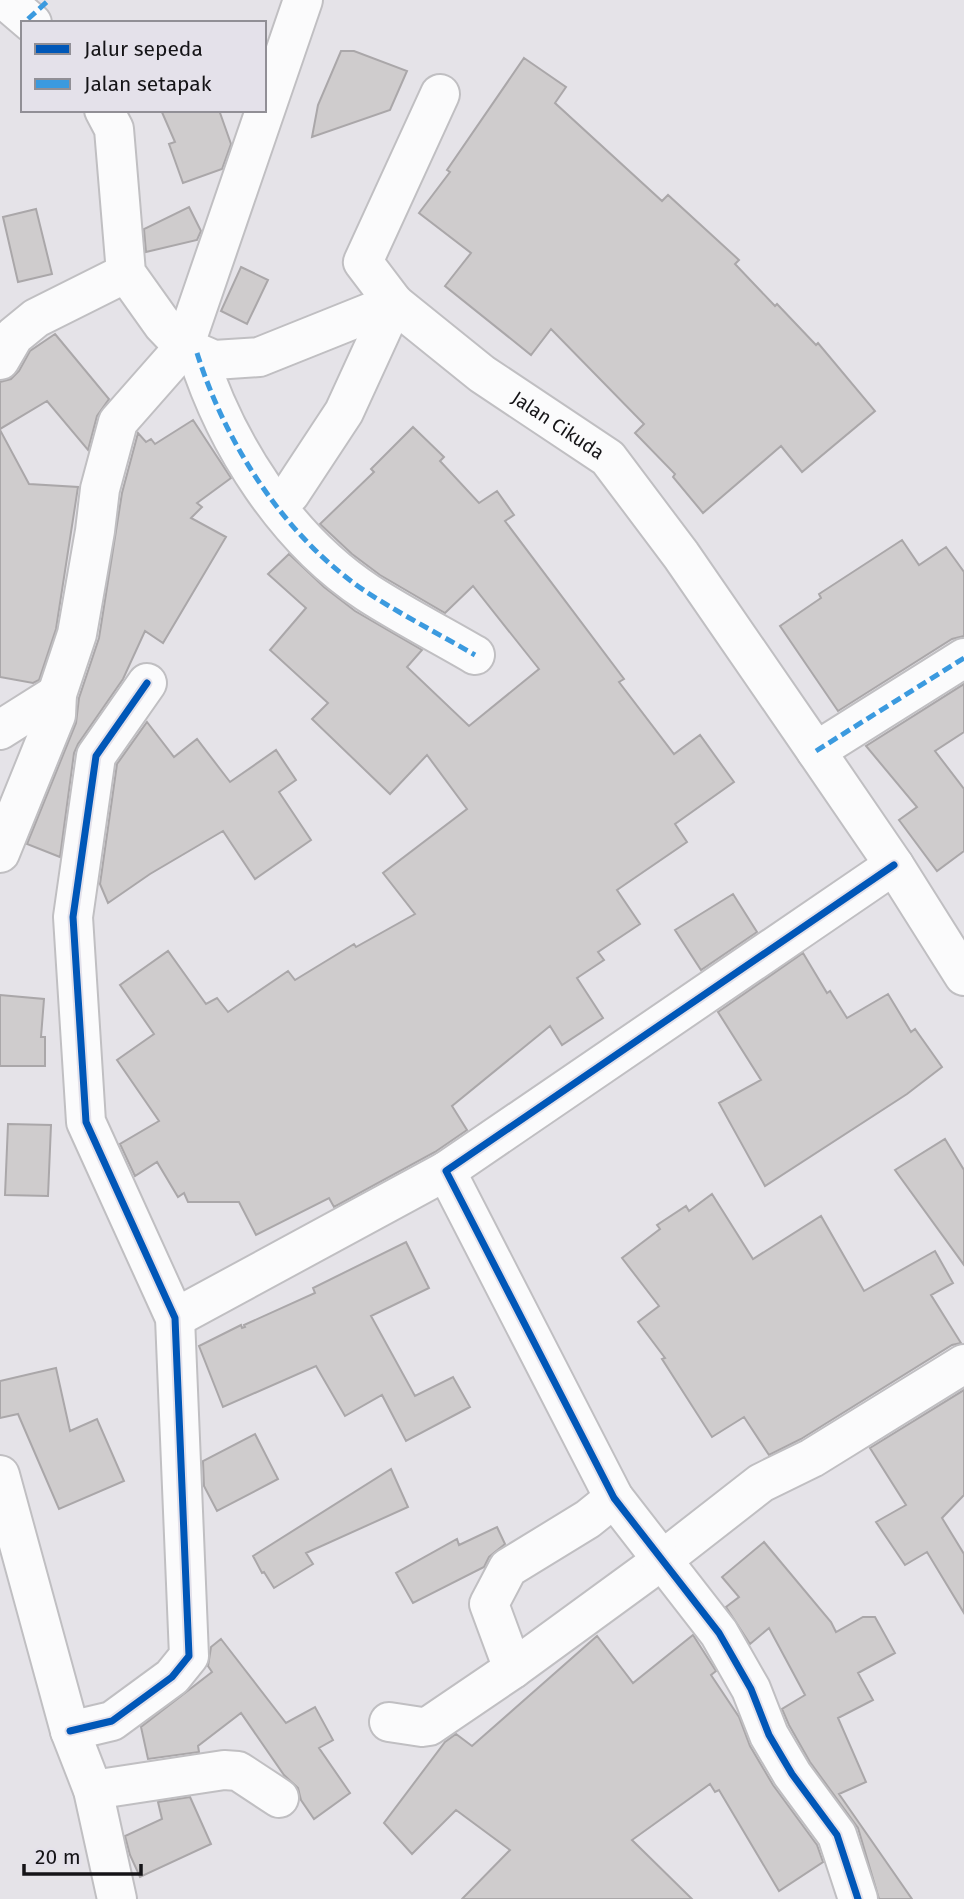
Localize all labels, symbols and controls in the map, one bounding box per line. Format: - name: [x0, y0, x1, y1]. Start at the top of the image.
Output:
- legend: [21, 21, 266, 112]
- text: Jalur sepeda: [84, 36, 203, 62]
- text: Jalan setapak: [84, 71, 212, 97]
- street label: Jalan Cikuda: [507, 386, 609, 464]
- scale bar: [24, 1832, 142, 1876]
- text: 20 m: [35, 1844, 81, 1870]

